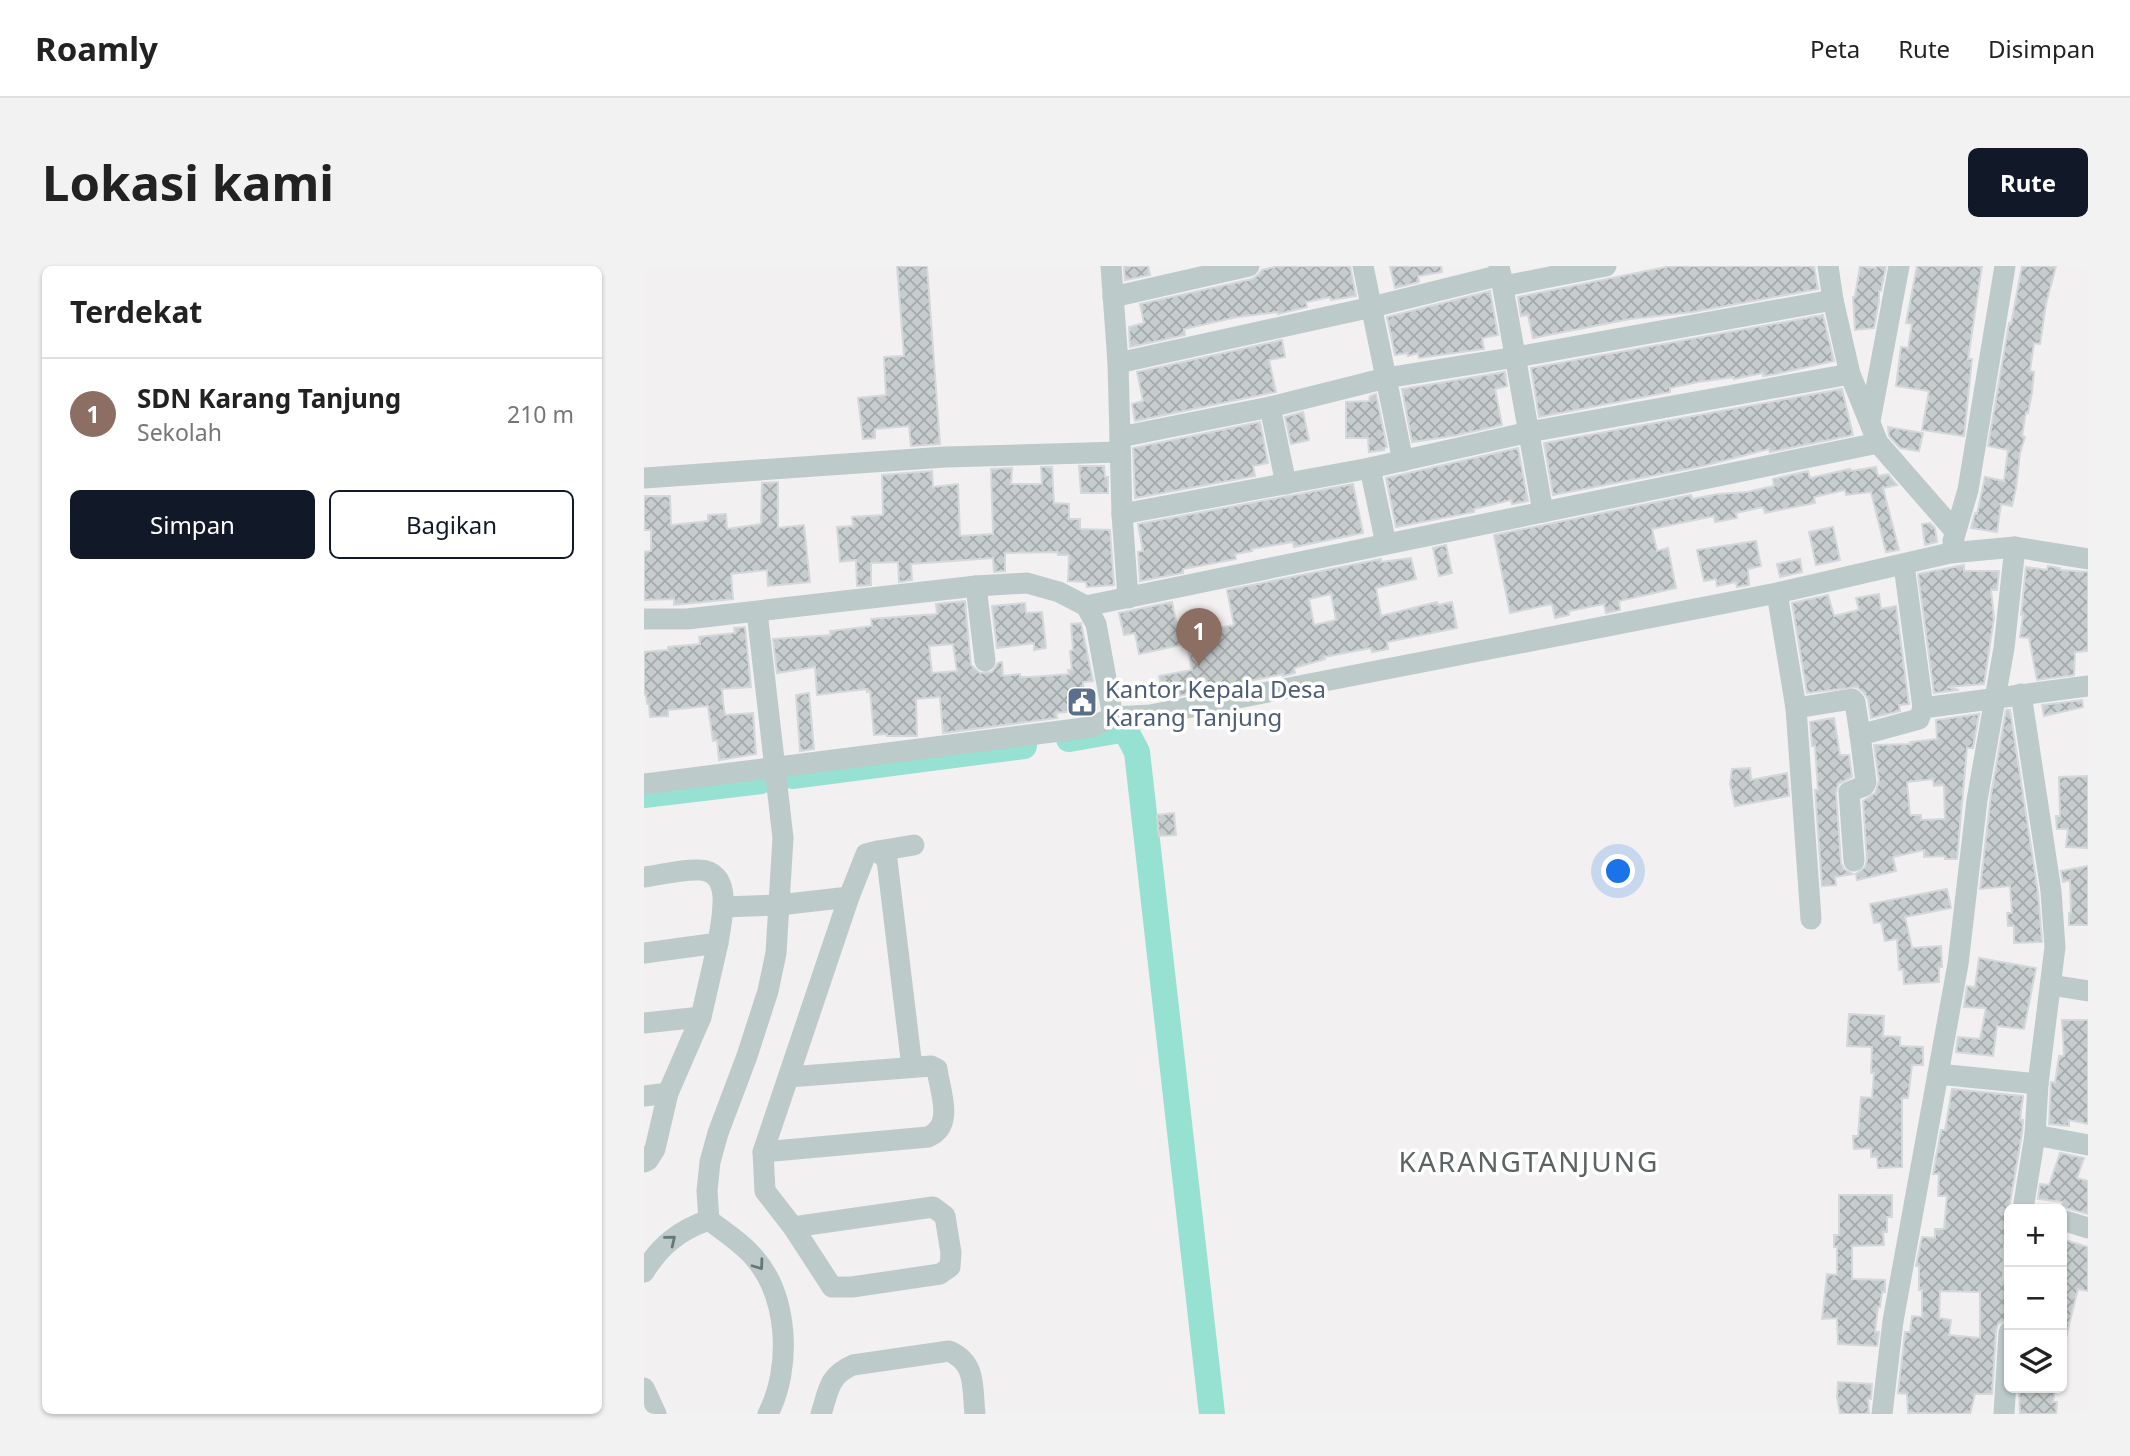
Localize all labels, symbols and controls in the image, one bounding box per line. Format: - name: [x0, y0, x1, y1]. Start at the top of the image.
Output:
- text: Roamly: [35, 26, 158, 71]
- text: Peta: [1810, 32, 1860, 65]
- text: Rute: [1898, 32, 1950, 65]
- text: Disimpan: [1988, 32, 2095, 65]
- button: Rute: [1968, 148, 2088, 217]
- text: Lokasi kami: [42, 149, 334, 215]
- text: Terdekat: [70, 291, 202, 332]
- text: SDN Karang Tanjung: [137, 380, 401, 416]
- text: 1: [86, 398, 100, 430]
- text: 210 m: [507, 398, 574, 430]
- text: Sekolah: [137, 416, 222, 448]
- button: Simpan: [70, 490, 315, 559]
- button: Bagikan: [329, 490, 574, 559]
- pin: 1: [1176, 608, 1222, 666]
- place label: Kantor Kepala Desa Karang Tanjung: [1105, 672, 1326, 733]
- public building icon: Kantor Kepala Desa Karang Tanjung: [1065, 685, 1099, 719]
- your location: [1601, 854, 1635, 888]
- district label: KARANGTANJUNG: [1399, 1142, 1659, 1180]
- map controls: [2004, 1204, 2067, 1393]
- button: +: [2004, 1204, 2067, 1267]
- one-way arrow: [663, 1236, 676, 1248]
- one-way arrow: [751, 1257, 764, 1270]
- button: −: [2004, 1267, 2067, 1330]
- button: layers: [2004, 1330, 2067, 1393]

